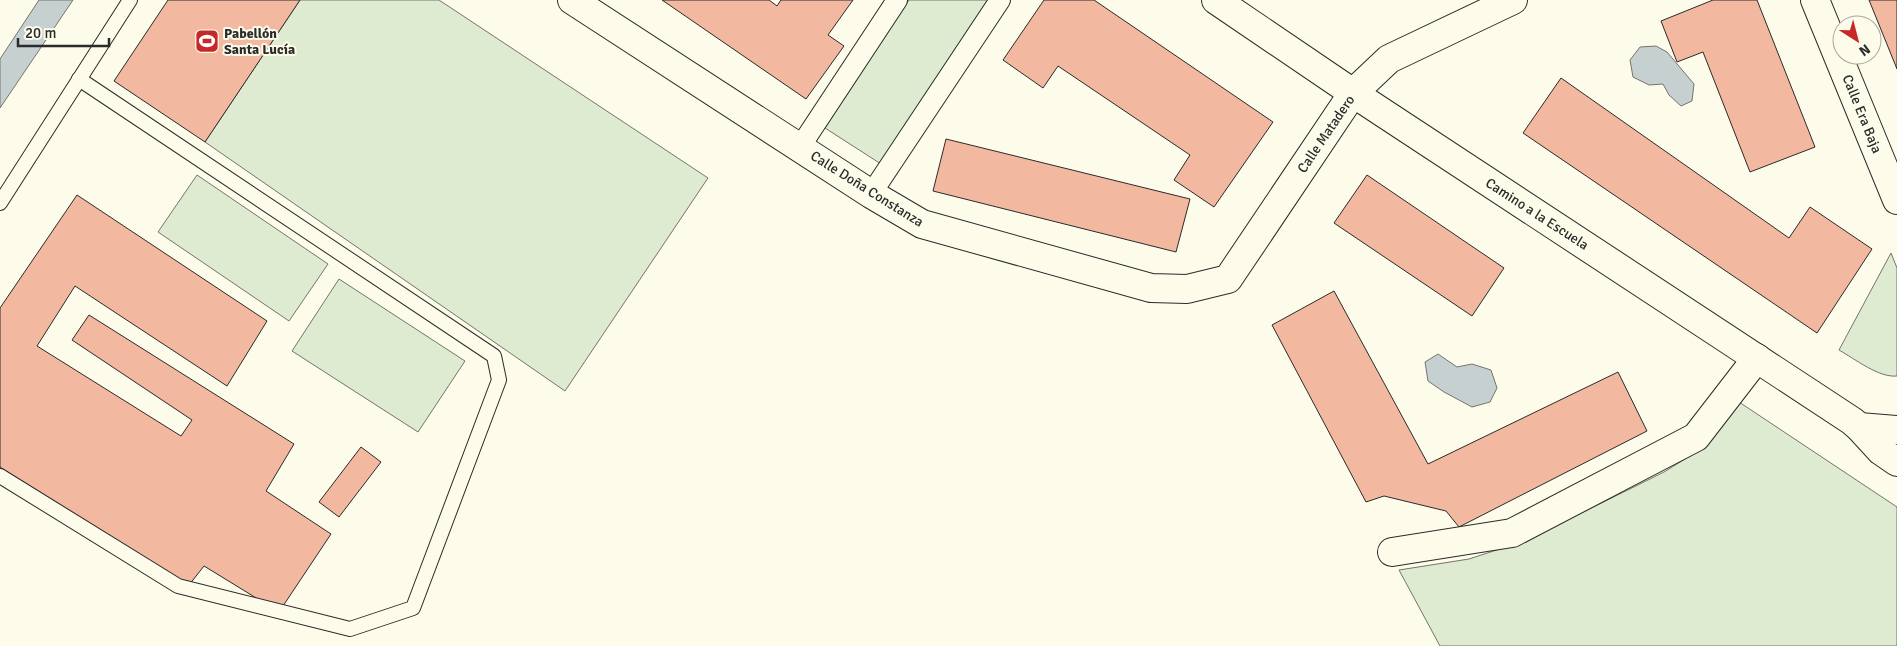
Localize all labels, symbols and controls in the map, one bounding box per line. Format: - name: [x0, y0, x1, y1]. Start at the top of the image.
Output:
- scale bar: [18, 15, 109, 47]
- north arrow: [1832, 15, 1882, 65]
- text: 20 m: [25, 24, 56, 42]
- place label: Pabellón Santa Lucía: [224, 25, 295, 58]
- sports icon: Pabellón Santa Lucía: [194, 28, 220, 54]
- text: N: [1855, 40, 1873, 60]
- street label: Calle Era Baja: [1839, 72, 1885, 156]
- street label: Calle Matadero: [1294, 92, 1358, 176]
- street label: Calle Doña Constanza: [807, 147, 927, 231]
- street label: Camino a la Escuela: [1482, 174, 1592, 254]

